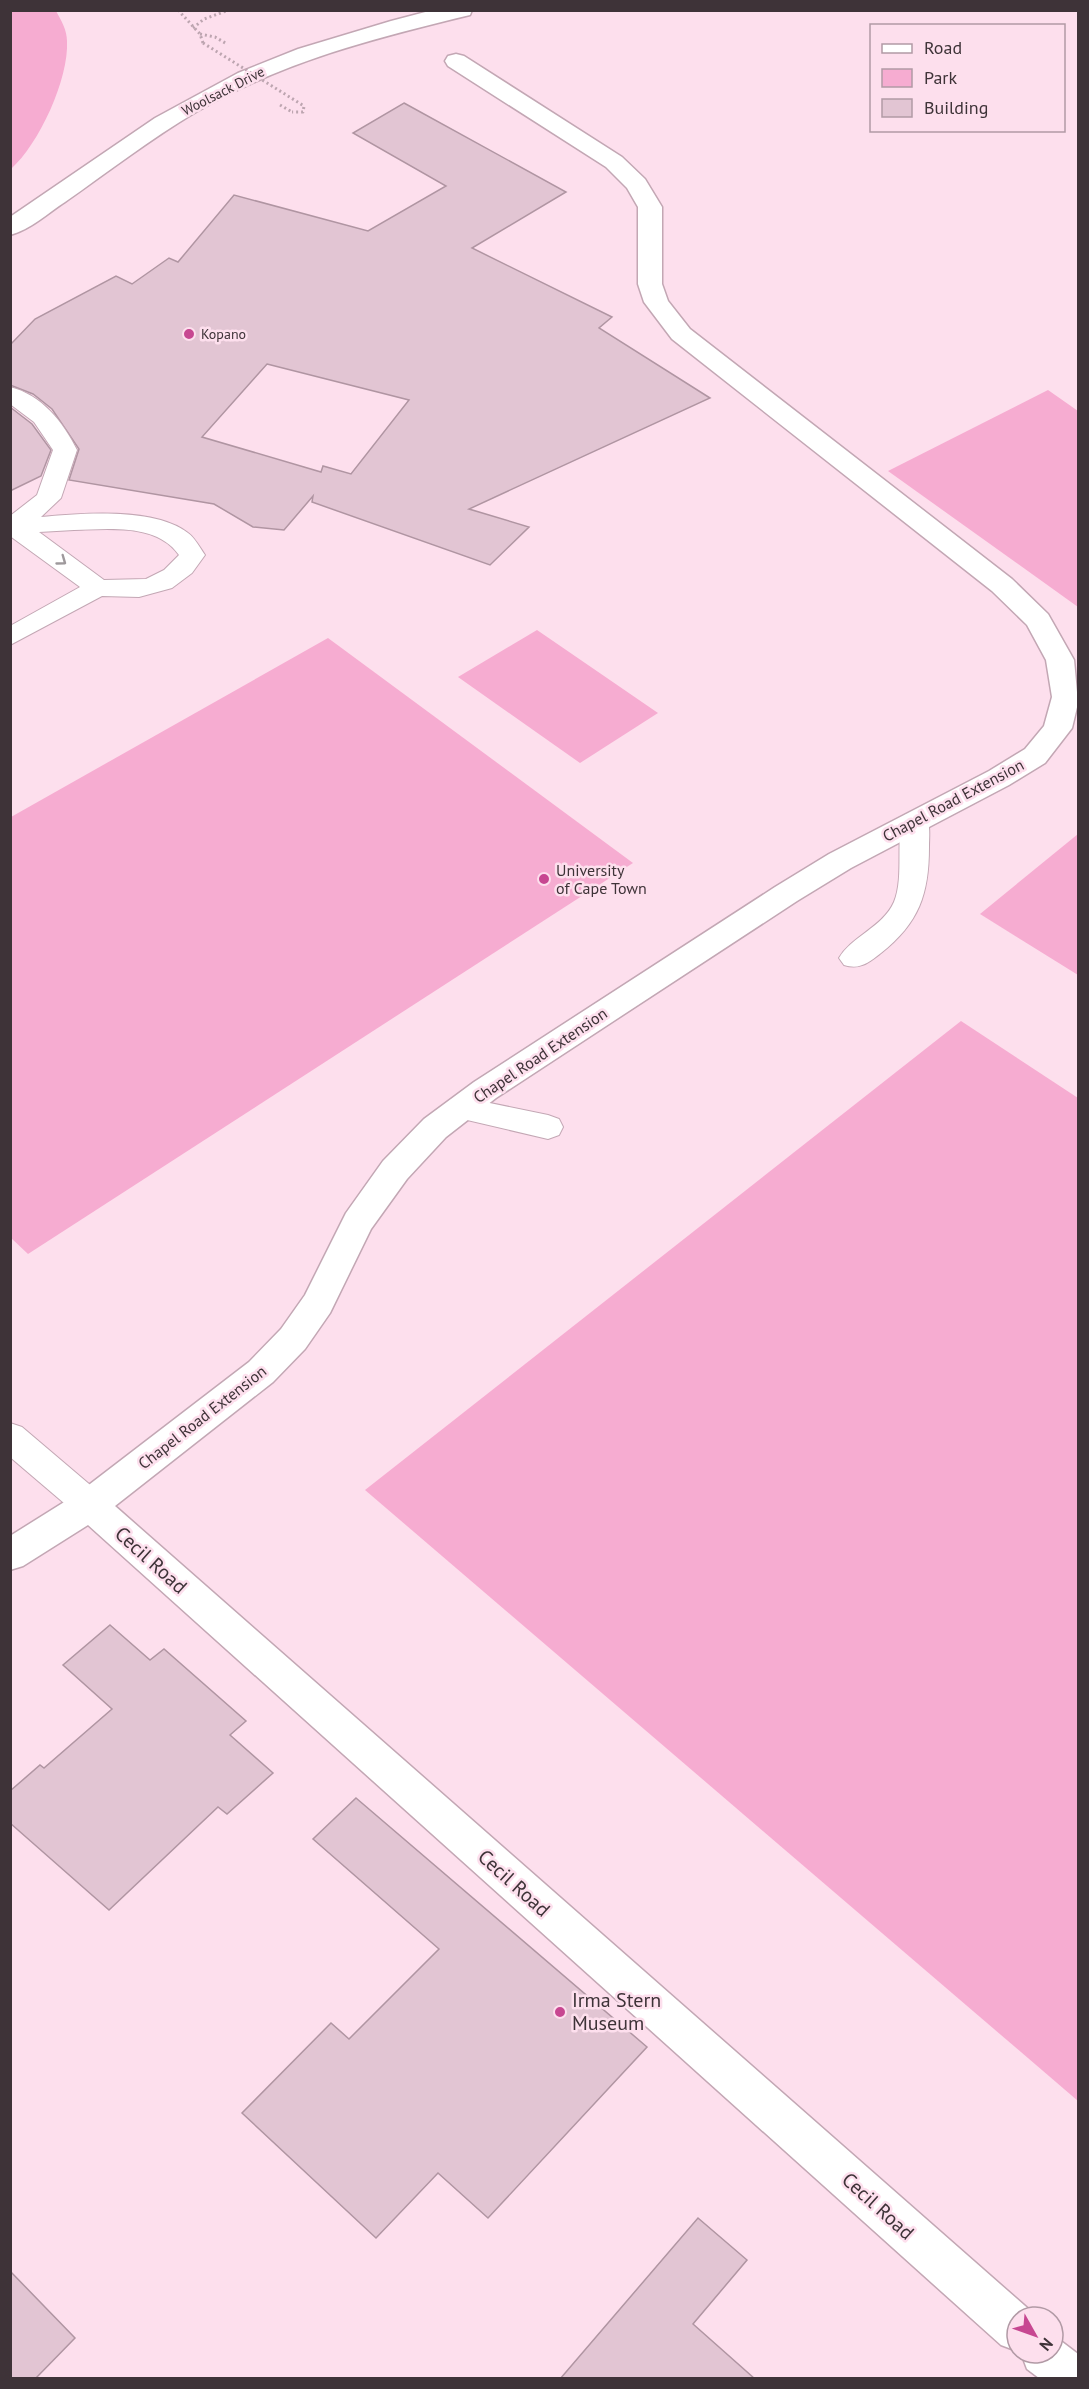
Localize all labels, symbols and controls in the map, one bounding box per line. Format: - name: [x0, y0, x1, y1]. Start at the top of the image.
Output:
- legend: [870, 24, 1065, 132]
- text: Road: [924, 36, 962, 59]
- street label: Woolsack Drive: [179, 62, 267, 120]
- text: Park: [924, 66, 957, 89]
- text: Building: [924, 96, 988, 119]
- place label: Kopano: [201, 325, 246, 343]
- marker: Kopano: [182, 327, 196, 341]
- one-way arrow: [55, 554, 66, 565]
- street label: Chapel Road Extension: [879, 754, 1027, 846]
- place label: University of Cape Town: [556, 860, 647, 898]
- marker: University of Cape Town: [537, 872, 551, 886]
- street label: Chapel Road Extension: [469, 1003, 611, 1107]
- street label: Chapel Road Extension: [134, 1361, 270, 1473]
- street label: Cecil Road: [109, 1521, 193, 1599]
- street label: Cecil Road: [472, 1844, 556, 1922]
- place label: Irma Stern Museum: [572, 1987, 661, 2036]
- marker: Irma Stern Museum: [553, 2005, 567, 2019]
- street label: Cecil Road: [836, 2167, 920, 2245]
- north arrow: [1005, 2305, 1065, 2365]
- text: N: [1035, 2334, 1058, 2355]

